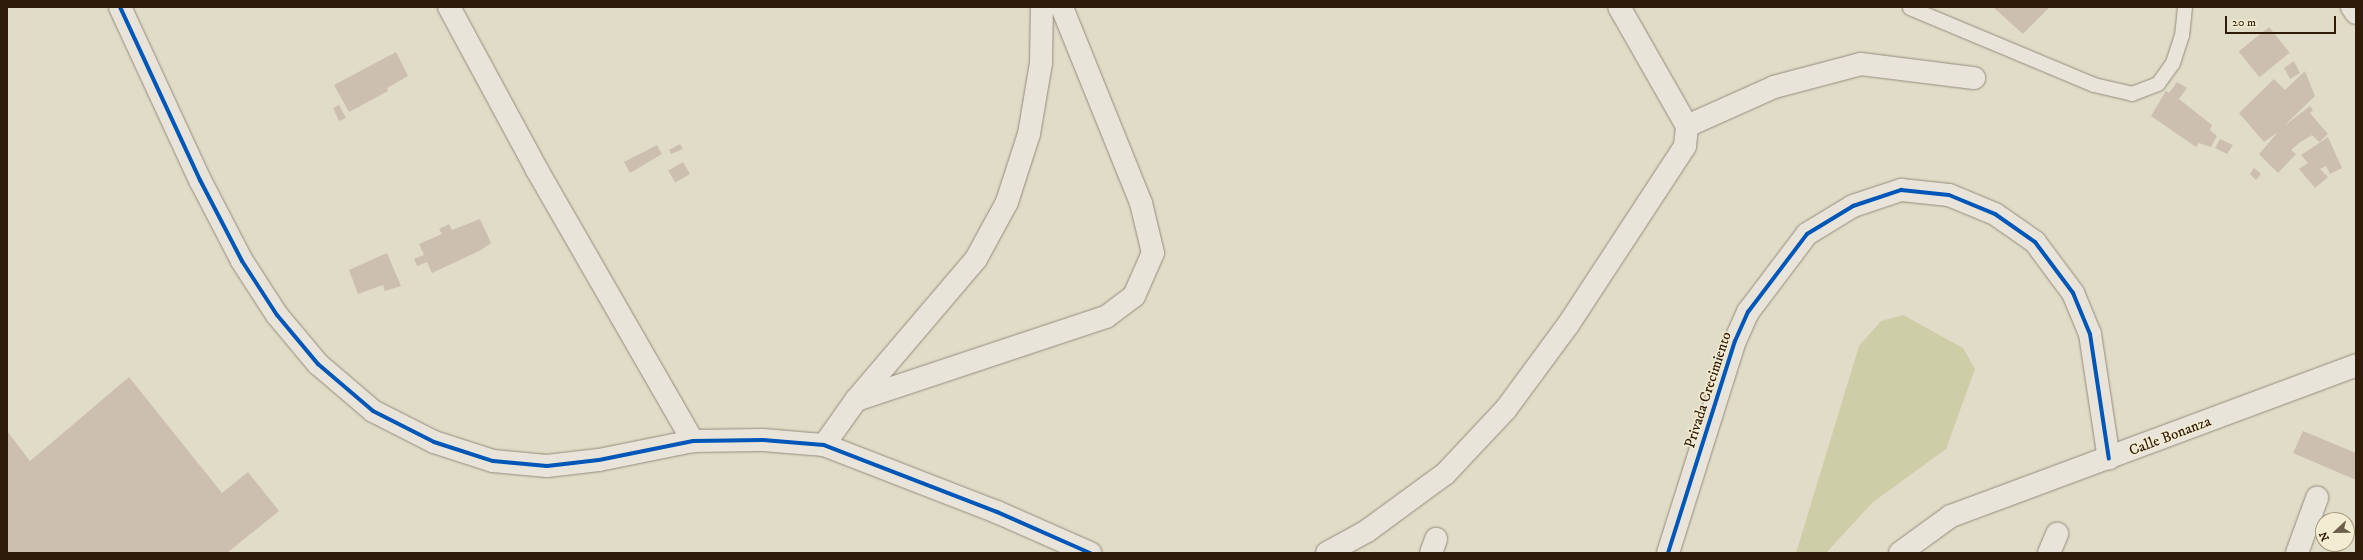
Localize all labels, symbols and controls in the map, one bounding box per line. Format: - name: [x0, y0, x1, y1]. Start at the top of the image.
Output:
- scale bar: [2227, 8, 2338, 34]
- text: 20 m: [2232, 15, 2256, 30]
- street label: Privada Crecimiento: [1681, 329, 1735, 451]
- street label: Calle Bonanza: [2126, 412, 2214, 460]
- north arrow: [2315, 512, 2355, 552]
- text: N: [2317, 529, 2333, 543]

